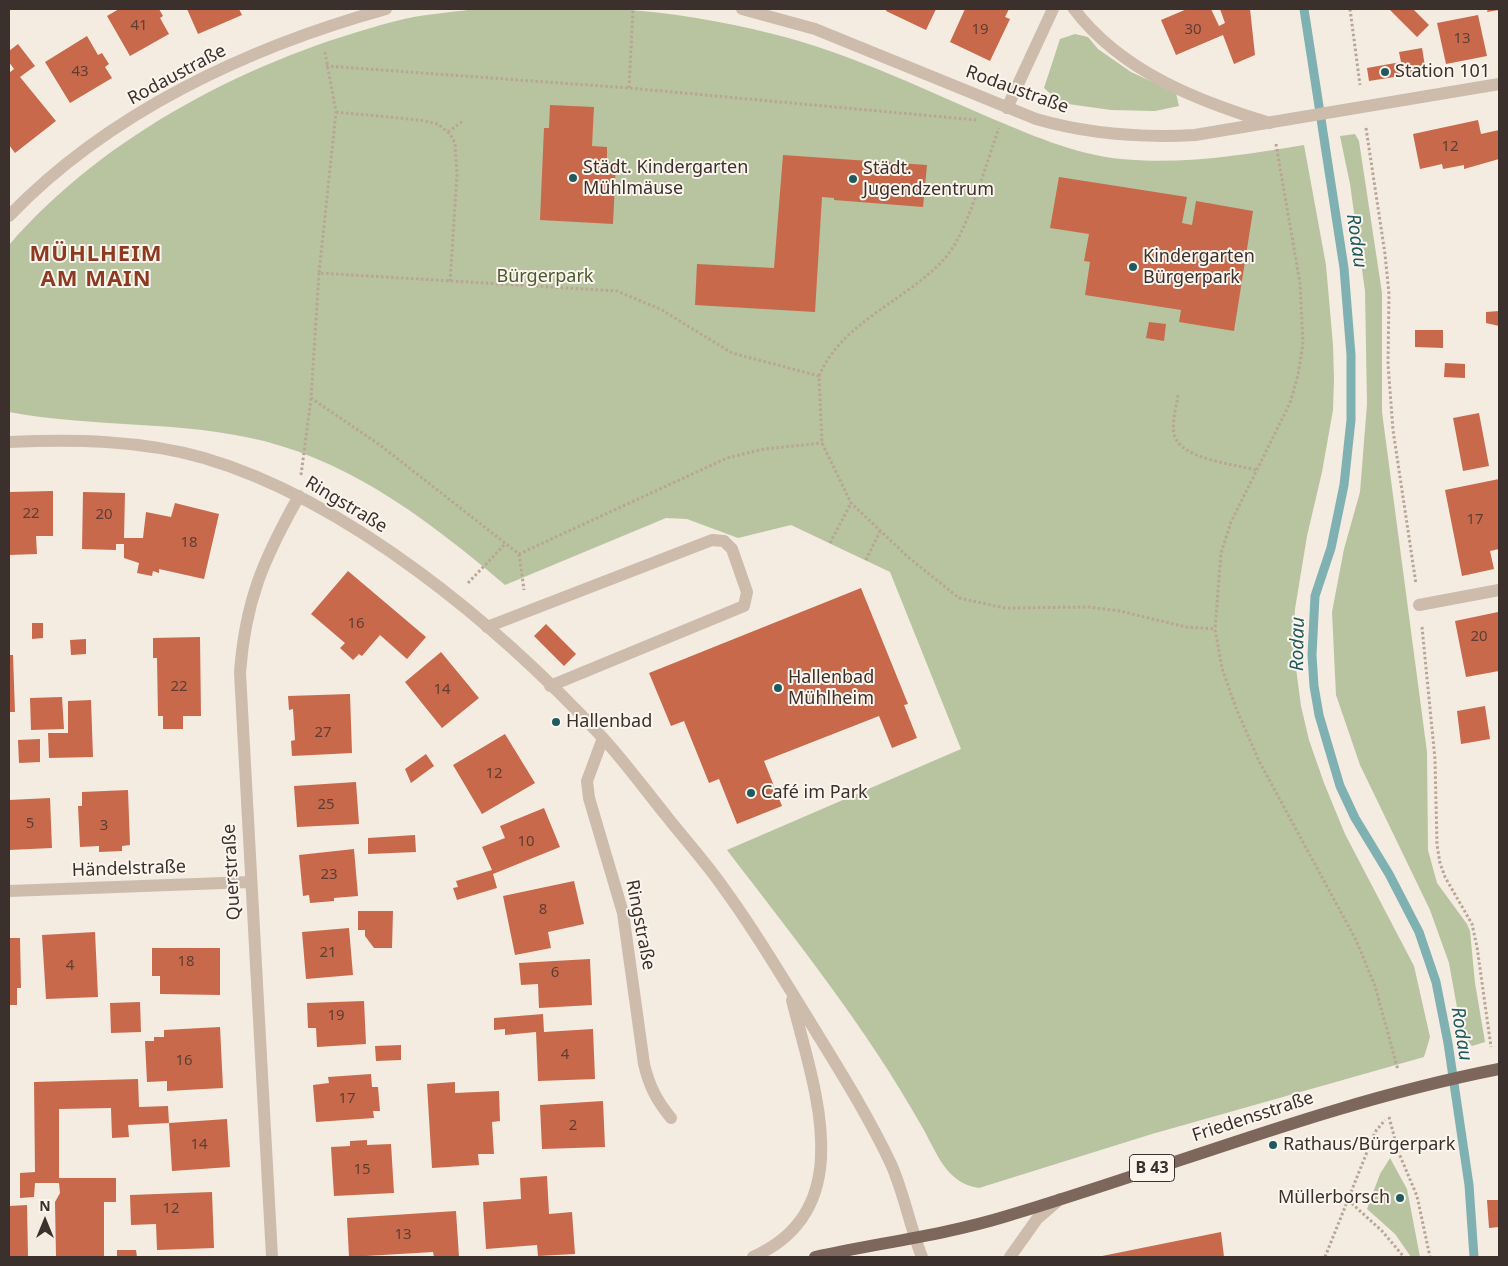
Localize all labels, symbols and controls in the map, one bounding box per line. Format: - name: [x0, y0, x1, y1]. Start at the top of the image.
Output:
- house number: 41: [130, 17, 148, 35]
- house number: 19: [971, 21, 989, 39]
- house number: 30: [1184, 21, 1202, 39]
- house number: 13: [1453, 30, 1471, 48]
- street label: Rodaustraße: [124, 40, 230, 110]
- street label: Rodaustraße: [962, 61, 1072, 119]
- place label: Station 101: [1395, 61, 1490, 83]
- house number: 43: [71, 63, 89, 81]
- marker: Station 101: [1379, 66, 1391, 78]
- house number: 12: [1441, 138, 1459, 156]
- place label: Städt. Kindergarten Mühlmäuse: [583, 157, 748, 200]
- place label: Städt. Jugendzentrum: [863, 158, 994, 200]
- marker: Städt. Kindergarten Mühlmäuse: [567, 172, 579, 184]
- marker: Städt. Jugendzentrum: [847, 173, 859, 185]
- water label: Rodau: [1341, 212, 1371, 270]
- district label: MÜHLHEIM AM MAIN: [29, 242, 163, 294]
- place label: Kindergarten Bürgerpark: [1143, 246, 1255, 288]
- marker: Kindergarten Bürgerpark: [1127, 261, 1139, 273]
- park label: Bürgerpark: [497, 266, 593, 288]
- street label: Ringstraße: [301, 472, 391, 538]
- house number: 22: [22, 505, 40, 523]
- house number: 20: [95, 506, 113, 524]
- house number: 17: [1466, 511, 1484, 529]
- house number: 18: [180, 534, 198, 552]
- house number: 16: [347, 615, 365, 633]
- water label: Rodau: [1286, 617, 1310, 671]
- house number: 20: [1470, 628, 1488, 646]
- place label: Hallenbad Mühlheim: [788, 667, 874, 710]
- house number: 22: [170, 678, 188, 696]
- house number: 14: [433, 681, 451, 699]
- marker: Hallenbad Mühlheim: [772, 682, 784, 694]
- place label: Hallenbad: [566, 711, 652, 733]
- marker: Hallenbad: [550, 716, 562, 728]
- house number: 27: [314, 724, 332, 742]
- house number: 12: [485, 765, 503, 783]
- place label: Café im Park: [761, 782, 868, 804]
- marker: Café im Park: [745, 787, 757, 799]
- house number: 25: [317, 796, 335, 814]
- house number: 5: [26, 815, 34, 833]
- house number: 3: [100, 817, 108, 835]
- street label: Querstraße: [219, 823, 245, 921]
- house number: 10: [517, 833, 535, 851]
- street label: Händelstraße: [72, 856, 186, 882]
- house number: 23: [320, 866, 338, 884]
- street label: Ringstraße: [621, 878, 659, 972]
- house number: 8: [539, 901, 547, 919]
- house number: 21: [319, 944, 337, 962]
- house number: 18: [177, 953, 195, 971]
- house number: 4: [66, 957, 74, 975]
- house number: 6: [551, 964, 559, 982]
- water label: Rodau: [1445, 1005, 1477, 1063]
- house number: 19: [327, 1007, 345, 1025]
- house number: 4: [561, 1046, 569, 1064]
- house number: 16: [175, 1052, 193, 1070]
- street label: Friedensstraße: [1190, 1087, 1316, 1147]
- house number: 17: [338, 1090, 356, 1108]
- house number: 2: [569, 1117, 577, 1135]
- place label: Rathaus/Bürgerpark: [1283, 1134, 1455, 1156]
- house number: 14: [190, 1136, 208, 1154]
- marker: Rathaus/Bürgerpark: [1267, 1139, 1279, 1151]
- road number: B 43: [1130, 1154, 1174, 1182]
- house number: 15: [353, 1161, 371, 1179]
- place label: Müllerborsch: [1278, 1187, 1390, 1209]
- marker: Müllerborsch: [1394, 1192, 1406, 1204]
- north arrow: [20, 1196, 70, 1246]
- text: N: [39, 1196, 51, 1215]
- house number: 12: [162, 1200, 180, 1218]
- house number: 13: [394, 1226, 412, 1244]

